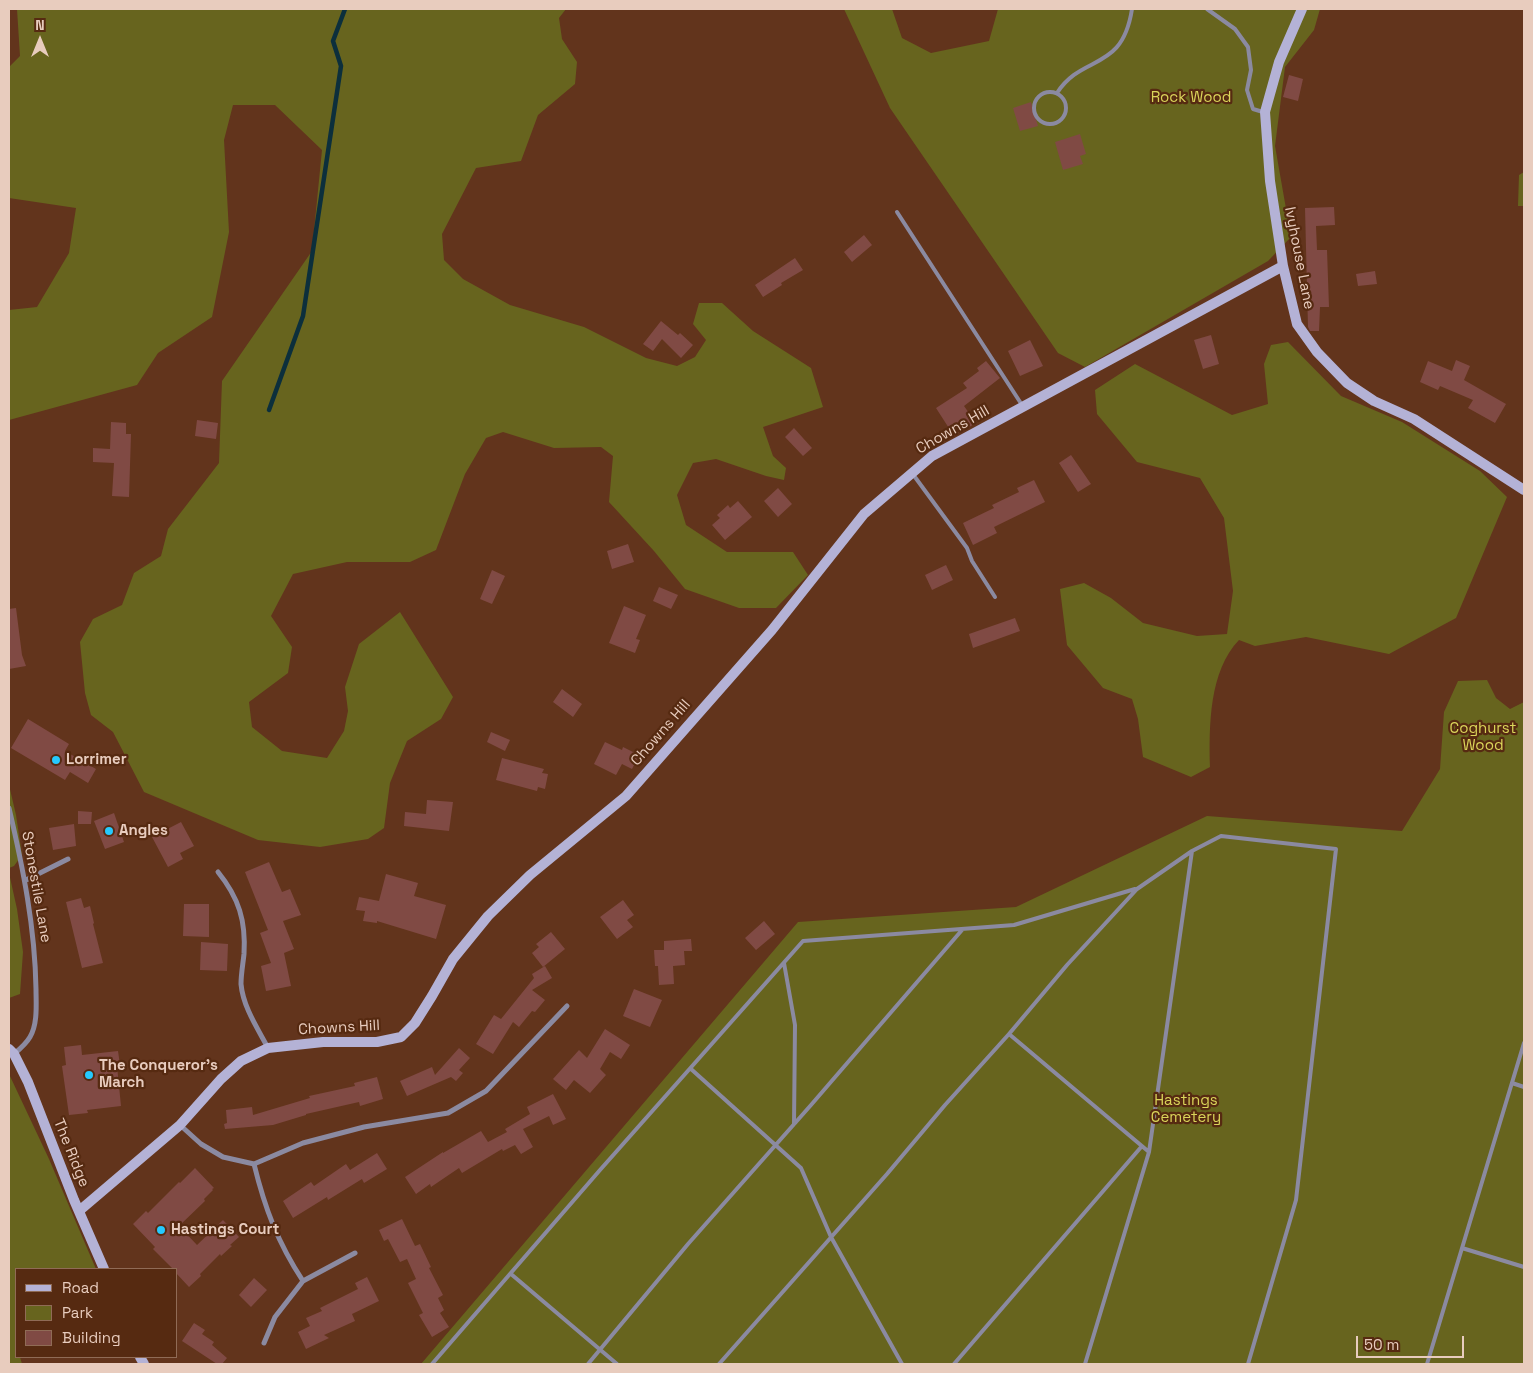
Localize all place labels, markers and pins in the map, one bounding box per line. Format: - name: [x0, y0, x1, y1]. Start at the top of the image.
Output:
- place label: Lorrimer: [66, 751, 127, 769]
- marker: Lorrimer: [50, 754, 62, 766]
- place label: Angles: [119, 822, 168, 840]
- marker: Angles: [103, 825, 115, 837]
- place label: The Conqueror's March: [99, 1057, 218, 1092]
- marker: The Conqueror's March: [83, 1069, 95, 1081]
- place label: Hastings Court: [171, 1221, 279, 1239]
- marker: Hastings Court: [155, 1224, 167, 1236]

